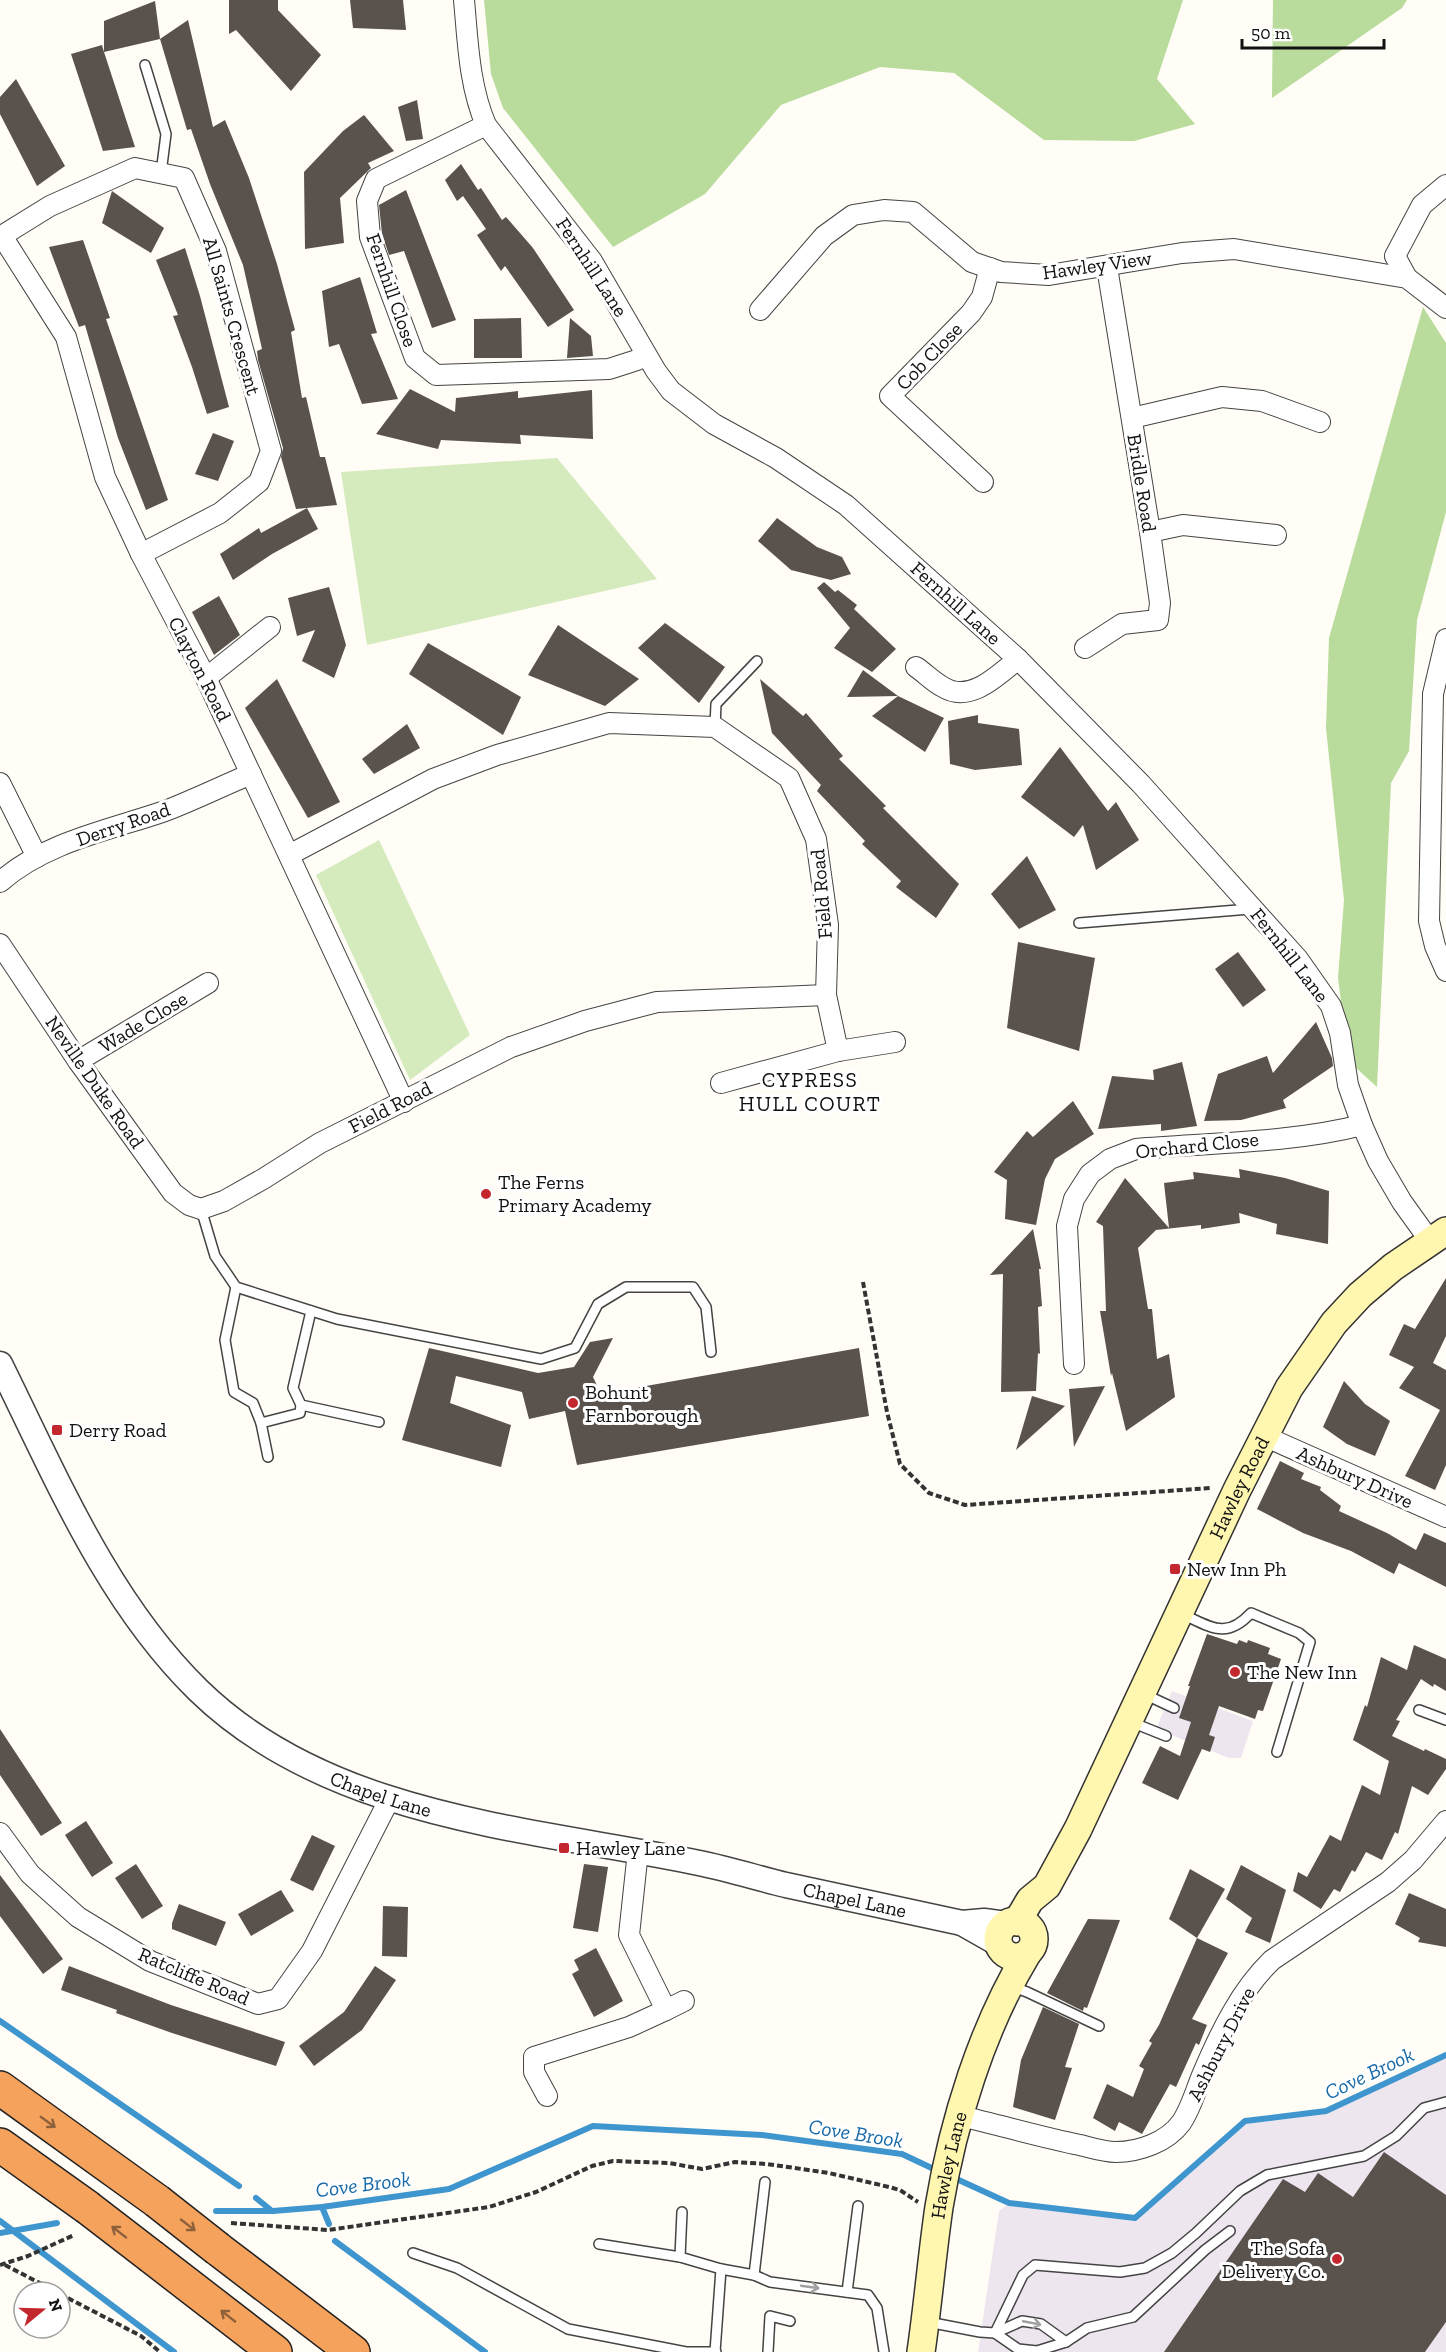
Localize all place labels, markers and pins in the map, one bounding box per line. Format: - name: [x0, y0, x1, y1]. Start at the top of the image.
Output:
- place label: The Ferns Primary Academy: [498, 1170, 652, 1217]
- marker: The Ferns Primary Academy: [479, 1187, 493, 1201]
- place label: Bohunt Farnborough: [585, 1380, 699, 1427]
- marker: Bohunt Farnborough: [566, 1396, 580, 1410]
- place label: Derry Road: [69, 1418, 167, 1442]
- marker: Derry Road: [50, 1423, 64, 1437]
- place label: New Inn Ph: [1187, 1557, 1287, 1581]
- marker: New Inn Ph: [1168, 1562, 1182, 1576]
- place label: The New Inn: [1247, 1660, 1357, 1684]
- marker: The New Inn: [1228, 1665, 1242, 1679]
- place label: Hawley Lane: [576, 1836, 685, 1860]
- marker: Hawley Lane: [557, 1841, 571, 1855]
- place label: The Sofa Delivery Co.: [1222, 2236, 1325, 2283]
- marker: The Sofa Delivery Co.: [1330, 2252, 1344, 2266]

